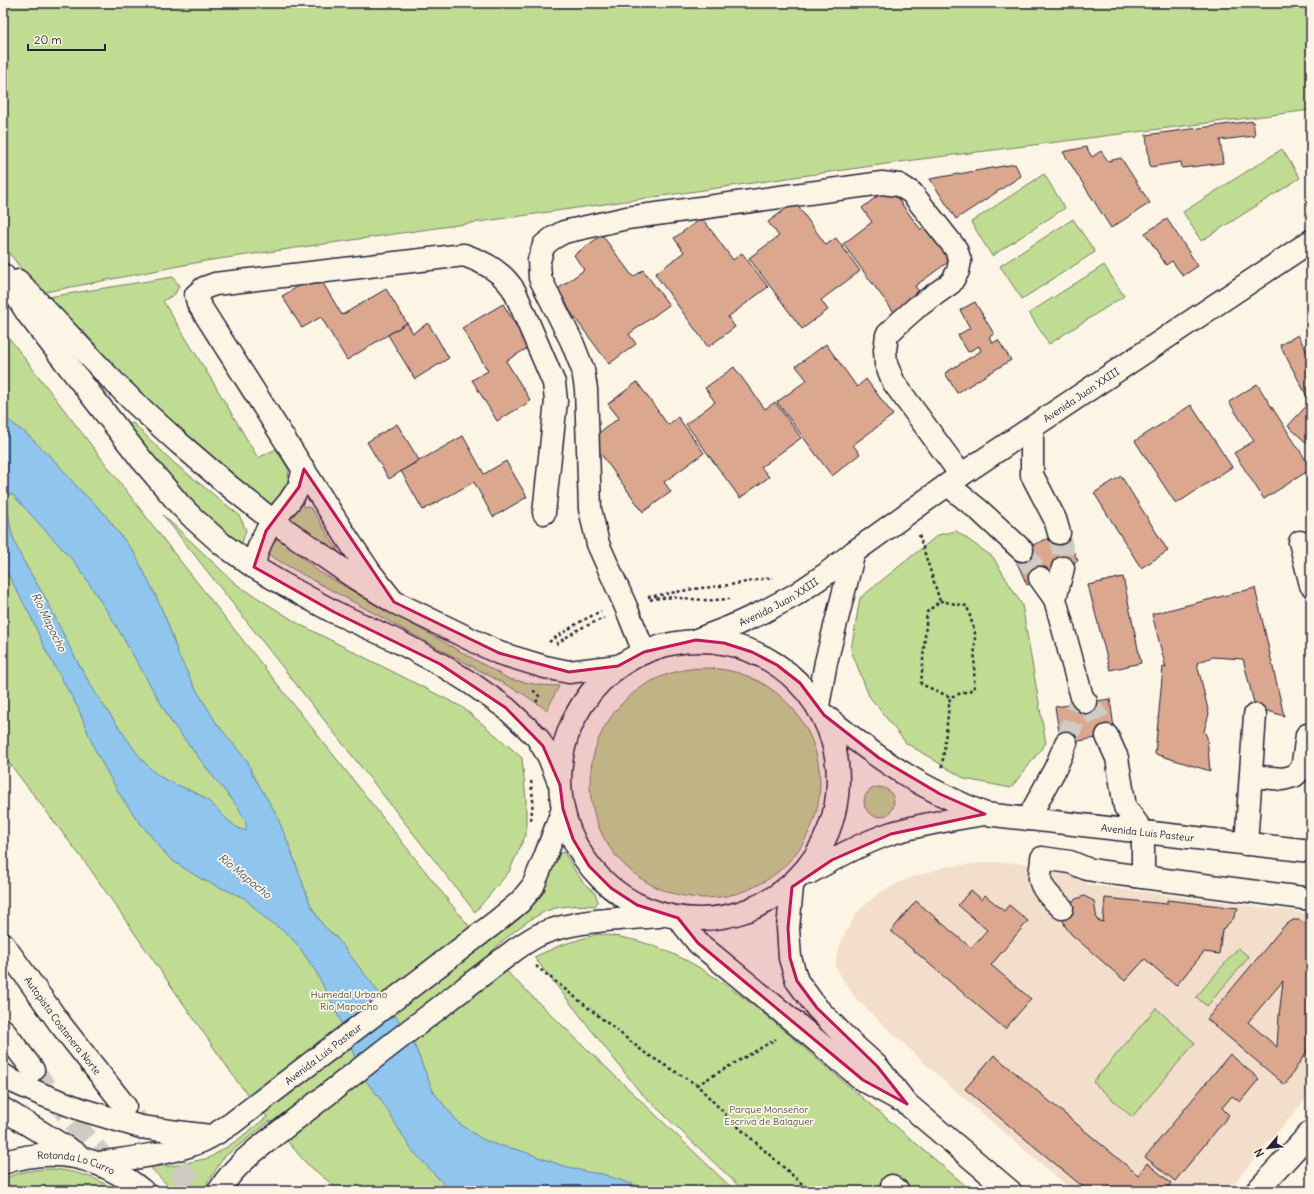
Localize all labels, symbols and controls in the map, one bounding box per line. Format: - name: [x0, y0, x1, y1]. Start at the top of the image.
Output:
- scale bar: [28, 26, 105, 52]
- text: 20 m: [34, 32, 62, 47]
- street label: Avenida Juan XXIII: [1041, 365, 1122, 425]
- street label: Avenida Juan XXIII: [737, 575, 821, 629]
- water label: Río Mapocho: [29, 590, 70, 655]
- street label: Avenida Luis Pasteur: [1100, 821, 1195, 845]
- water label: Río Mapocho: [216, 850, 275, 902]
- street label: Autopista Costanera Norte: [21, 974, 104, 1077]
- park label: Humedal Urbano Río Mapocho: [311, 988, 388, 1013]
- street label: Avenida Luis Pasteur: [282, 1021, 365, 1088]
- park label: Parque Monseñor Escrivá de Balaguer: [724, 1103, 814, 1128]
- north arrow: [1248, 1128, 1288, 1168]
- text: N: [1251, 1146, 1267, 1159]
- street label: Rotonda Lo Curro: [37, 1149, 117, 1178]

